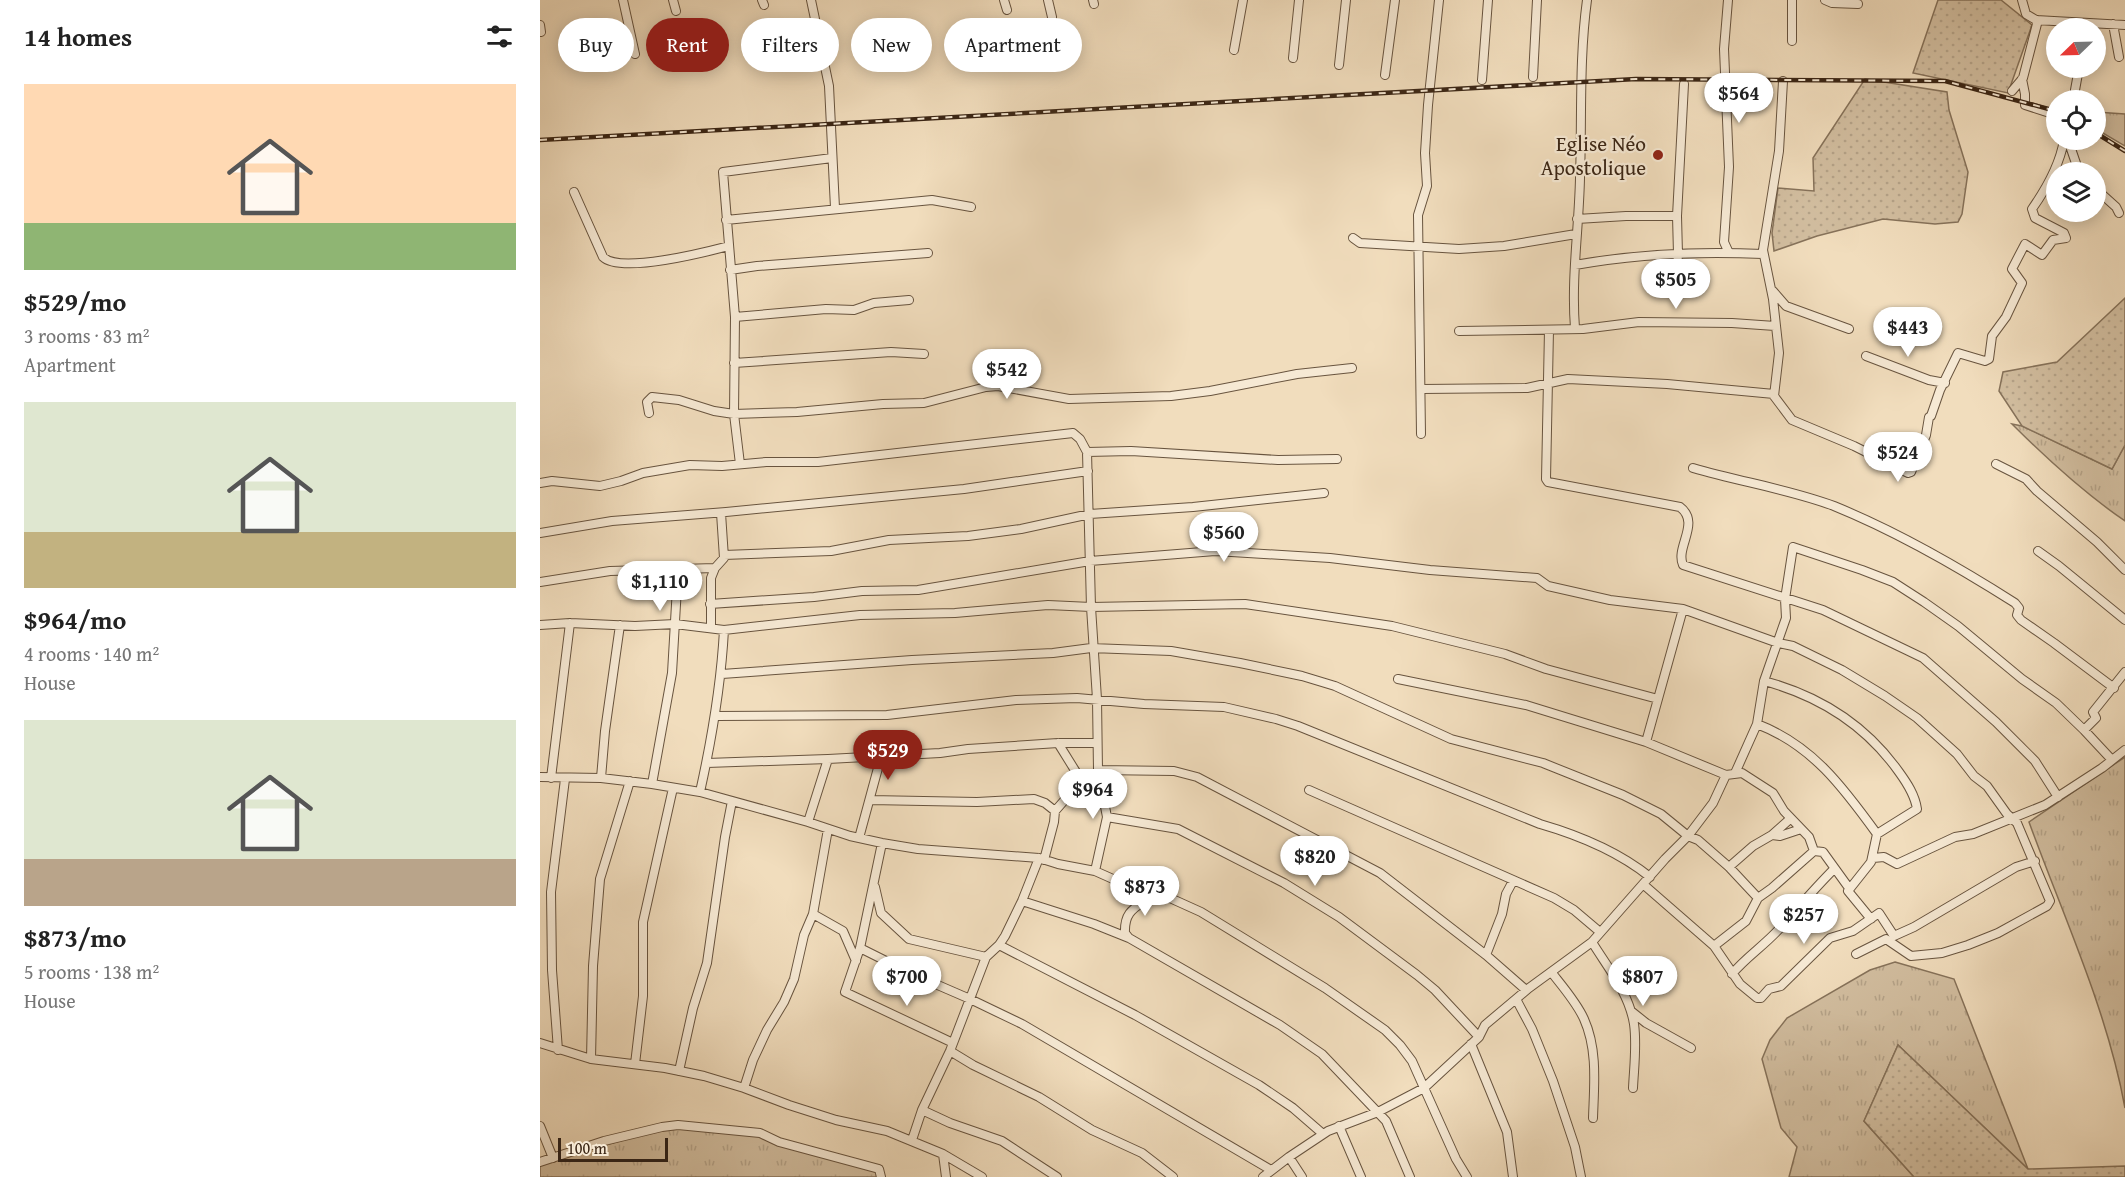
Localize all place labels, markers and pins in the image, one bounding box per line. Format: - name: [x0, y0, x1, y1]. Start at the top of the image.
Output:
- pin: $564: [1703, 73, 1775, 124]
- place label: Eglise Néo Apostolique: [1541, 128, 1646, 183]
- marker: Eglise Néo Apostolique: [1651, 148, 1665, 162]
- pin: $505: [1640, 259, 1712, 310]
- pin: $443: [1872, 307, 1944, 358]
- pin: $542: [971, 349, 1043, 400]
- pin: $524: [1862, 432, 1934, 483]
- pin: $560: [1188, 512, 1260, 563]
- pin: $1,110: [611, 561, 709, 612]
- pin: $529: [852, 730, 924, 781]
- pin: $964: [1057, 769, 1129, 820]
- pin: $820: [1279, 836, 1351, 887]
- pin: $873: [1109, 866, 1181, 917]
- pin: $257: [1768, 894, 1840, 945]
- pin: $700: [871, 956, 943, 1007]
- pin: $807: [1607, 956, 1679, 1007]

